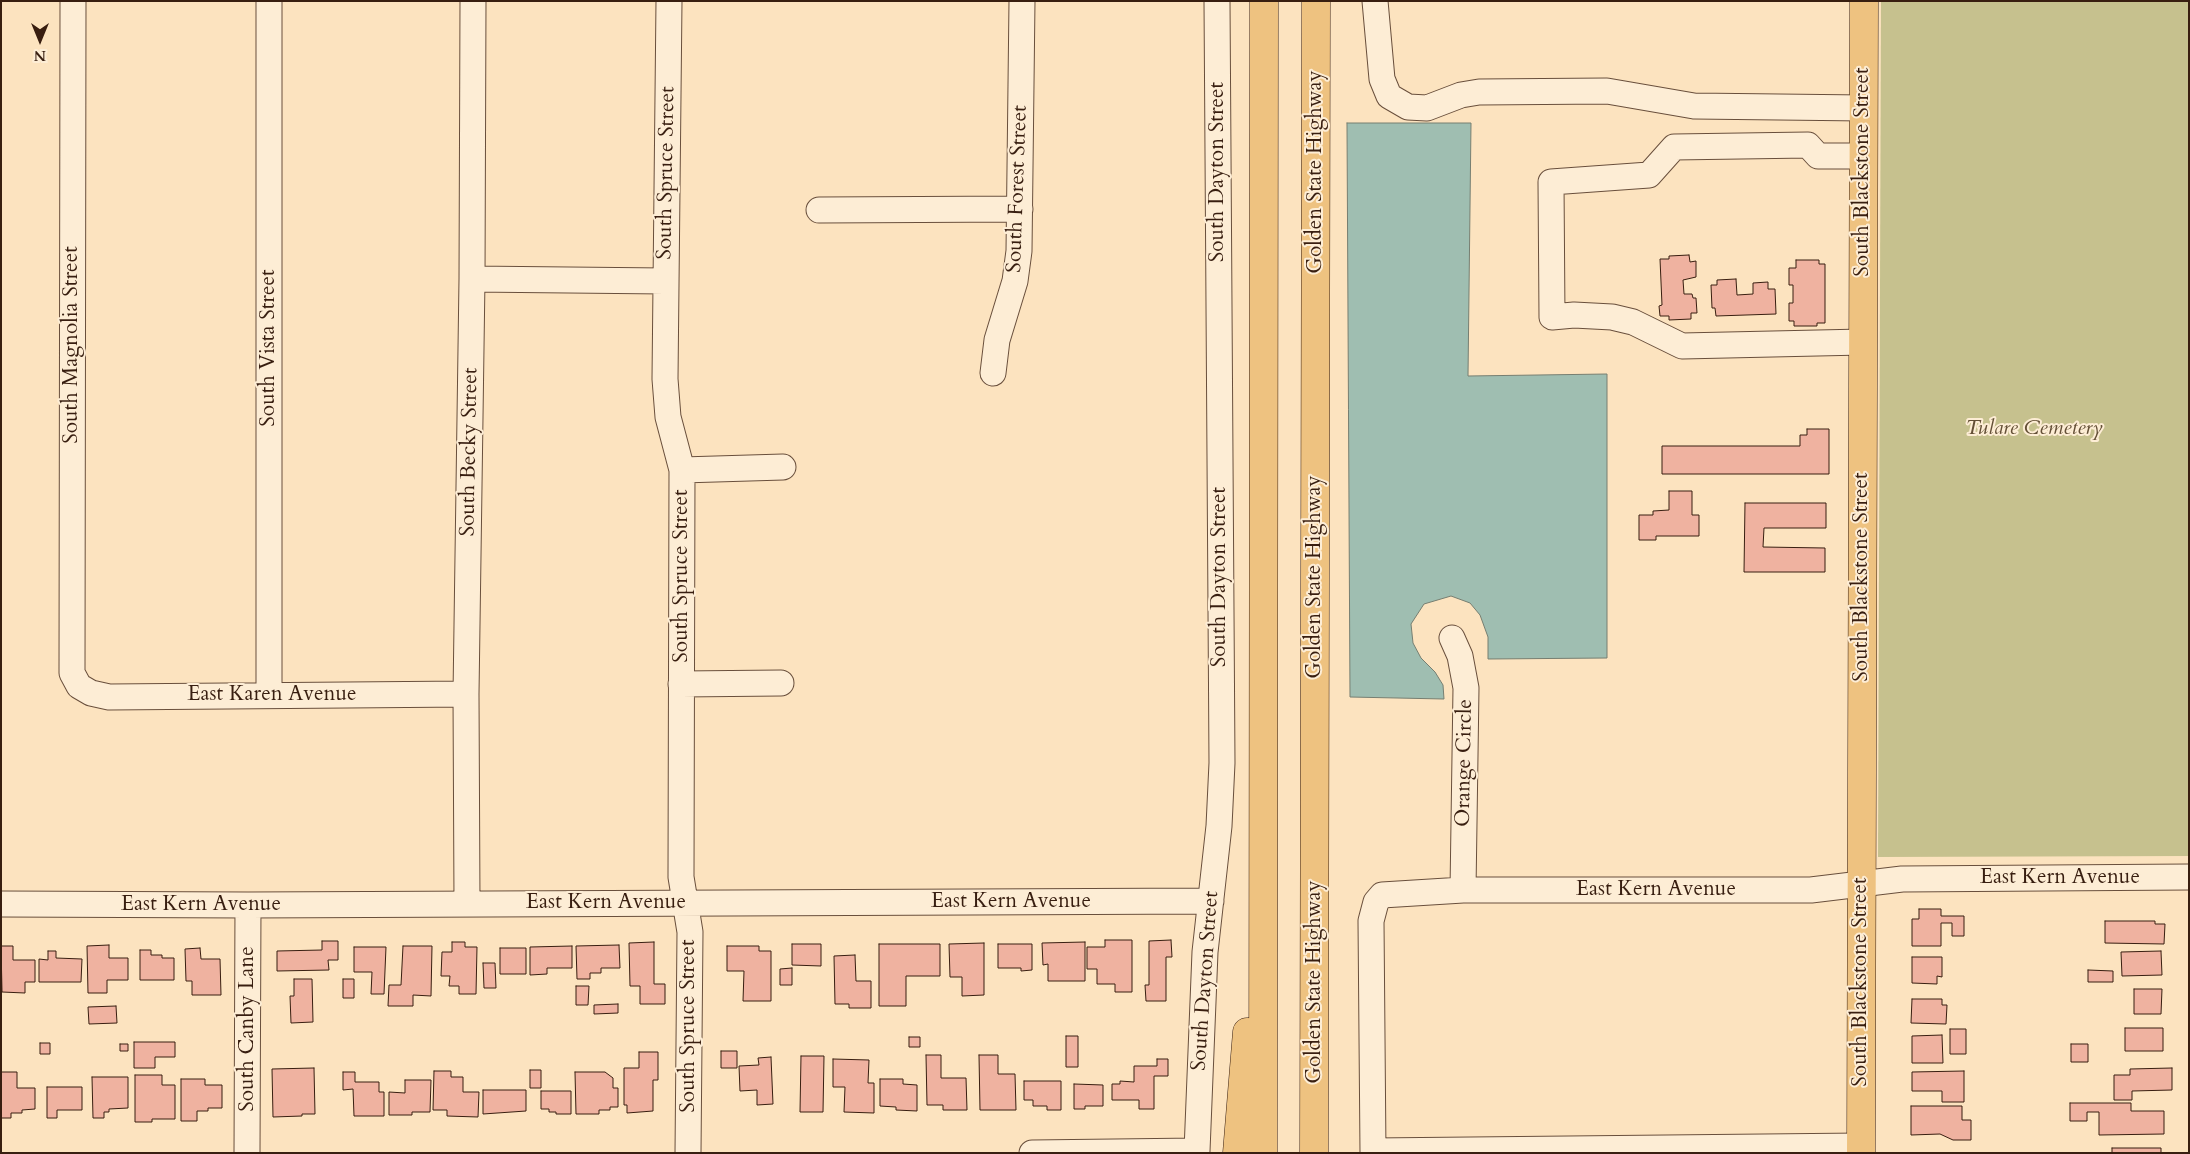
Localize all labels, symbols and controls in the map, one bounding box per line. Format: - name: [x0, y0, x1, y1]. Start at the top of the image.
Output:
- north arrow: [15, 15, 65, 65]
- text: N: [34, 46, 46, 65]
- street label: South Blackstone Street: [1850, 67, 1876, 277]
- street label: Golden State Highway: [1303, 70, 1329, 274]
- street label: South Dayton Street: [1205, 82, 1231, 262]
- street label: South Spruce Street: [653, 86, 681, 260]
- street label: South Forest Street: [1002, 105, 1034, 273]
- street label: South Magnolia Street: [59, 246, 85, 444]
- street label: South Vista Street: [256, 269, 282, 427]
- street label: South Becky Street: [456, 367, 484, 537]
- park label: Tulare Cemetery: [1965, 416, 2103, 442]
- street label: South Blackstone Street: [1849, 472, 1875, 682]
- street label: Golden State Highway: [1302, 475, 1328, 679]
- street label: South Dayton Street: [1207, 487, 1233, 667]
- street label: South Spruce Street: [669, 489, 695, 663]
- street label: East Karen Avenue: [188, 682, 356, 708]
- street label: Orange Circle: [1451, 699, 1479, 827]
- street label: East Kern Avenue: [1980, 865, 2140, 891]
- street label: East Kern Avenue: [1576, 877, 1736, 903]
- street label: South Blackstone Street: [1848, 877, 1874, 1087]
- street label: Golden State Highway: [1302, 880, 1328, 1084]
- street label: East Kern Avenue: [931, 889, 1091, 915]
- street label: East Kern Avenue: [526, 890, 686, 916]
- street label: South Dayton Street: [1187, 890, 1225, 1072]
- street label: East Kern Avenue: [121, 892, 281, 918]
- street label: South Spruce Street: [676, 939, 702, 1113]
- street label: South Canby Lane: [235, 946, 261, 1112]

